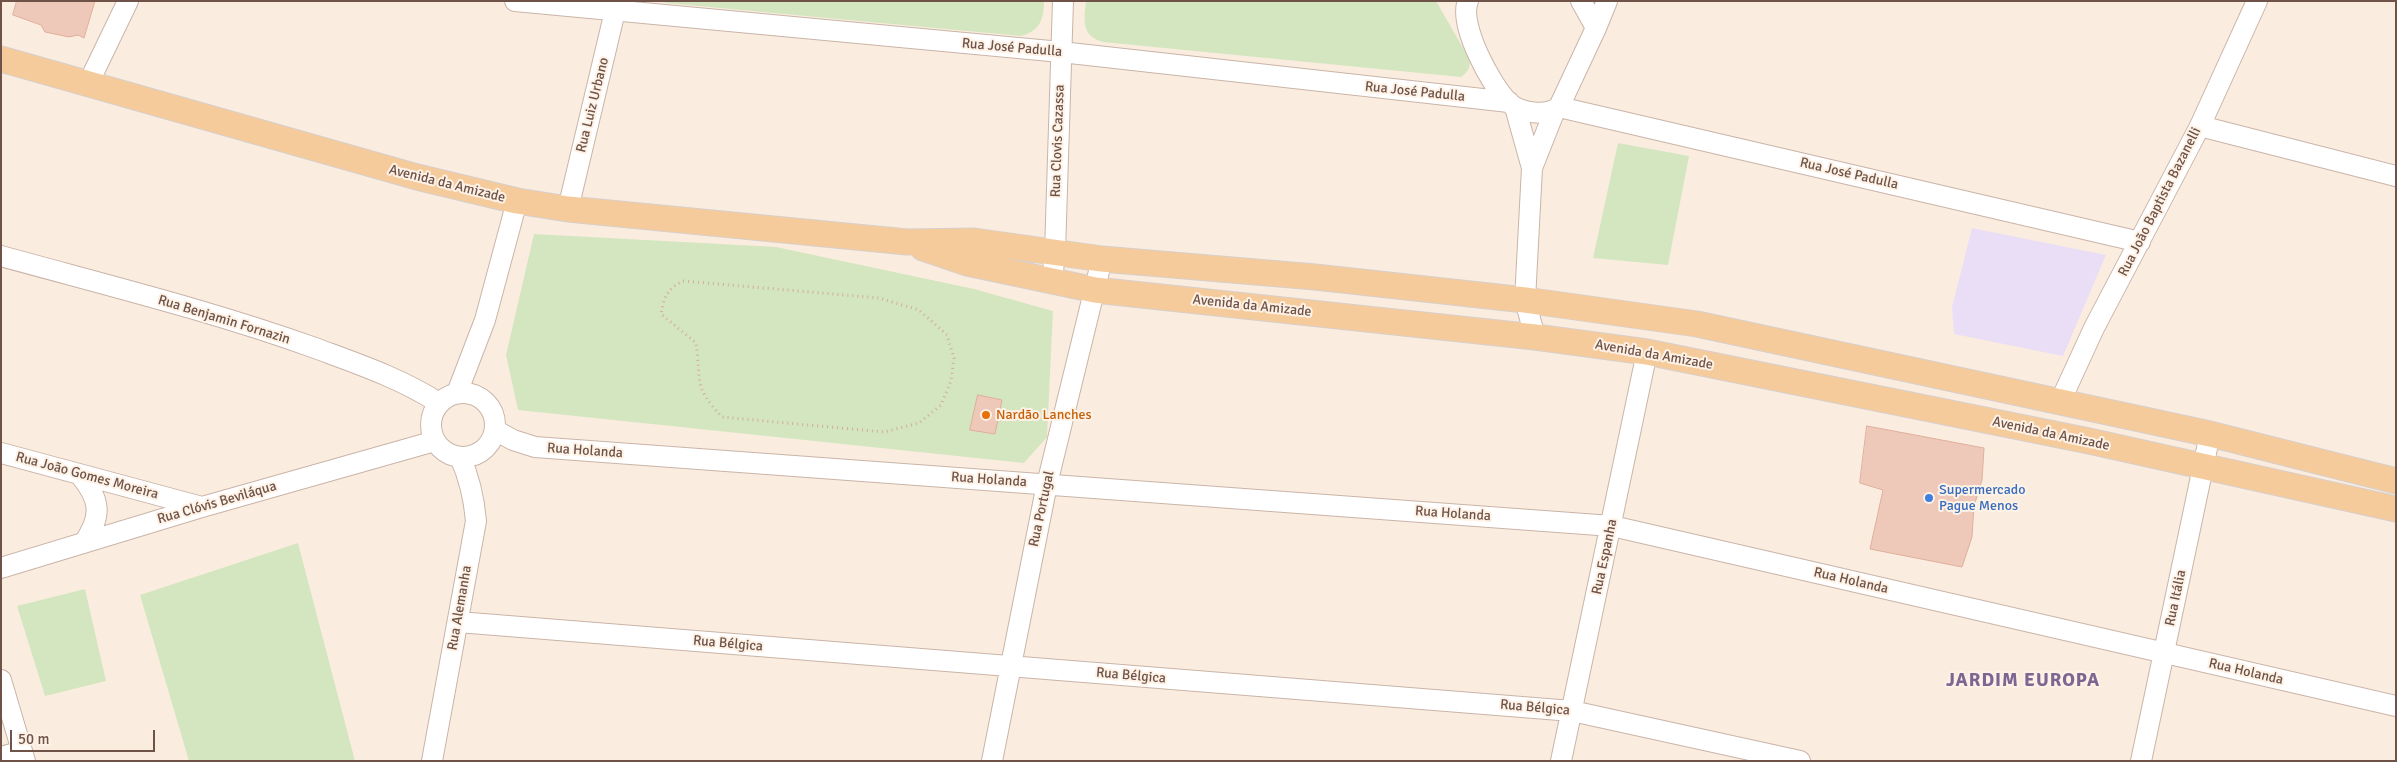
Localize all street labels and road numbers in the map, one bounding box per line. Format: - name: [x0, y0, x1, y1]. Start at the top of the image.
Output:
- street label: Rua José Padulla: [961, 35, 1063, 61]
- street label: Rua Luiz Urbano: [573, 56, 613, 154]
- street label: Rua José Padulla: [1364, 78, 1466, 106]
- street label: Rua Clovis Cazassa: [1048, 84, 1068, 198]
- street label: Rua João Baptista Bazanelli: [2115, 125, 2205, 279]
- street label: Rua José Padulla: [1798, 154, 1900, 194]
- street label: Avenida da Amizade: [387, 161, 507, 207]
- street label: Avenida da Amizade: [1192, 291, 1312, 321]
- street label: Rua Benjamin Fornazin: [156, 292, 292, 348]
- street label: Avenida da Amizade: [1594, 336, 1714, 374]
- street label: Avenida da Amizade: [1991, 413, 2111, 455]
- street label: Rua Holanda: [546, 440, 624, 462]
- street label: Rua João Gomes Moreira: [14, 449, 160, 503]
- street label: Rua Holanda: [950, 469, 1028, 491]
- street label: Rua Portugal: [1026, 469, 1058, 549]
- street label: Rua Clóvis Beviláqua: [155, 478, 279, 528]
- street label: Rua Holanda: [1414, 503, 1492, 525]
- street label: Rua Espanha: [1589, 518, 1621, 596]
- street label: Rua Alemanha: [444, 564, 476, 652]
- street label: Rua Holanda: [1812, 564, 1890, 598]
- street label: Rua Itália: [2162, 568, 2190, 628]
- street label: Rua Bélgica: [692, 633, 764, 655]
- street label: Rua Holanda: [2207, 655, 2285, 689]
- street label: Rua Bélgica: [1095, 665, 1167, 687]
- street label: Rua Bélgica: [1499, 697, 1571, 719]

